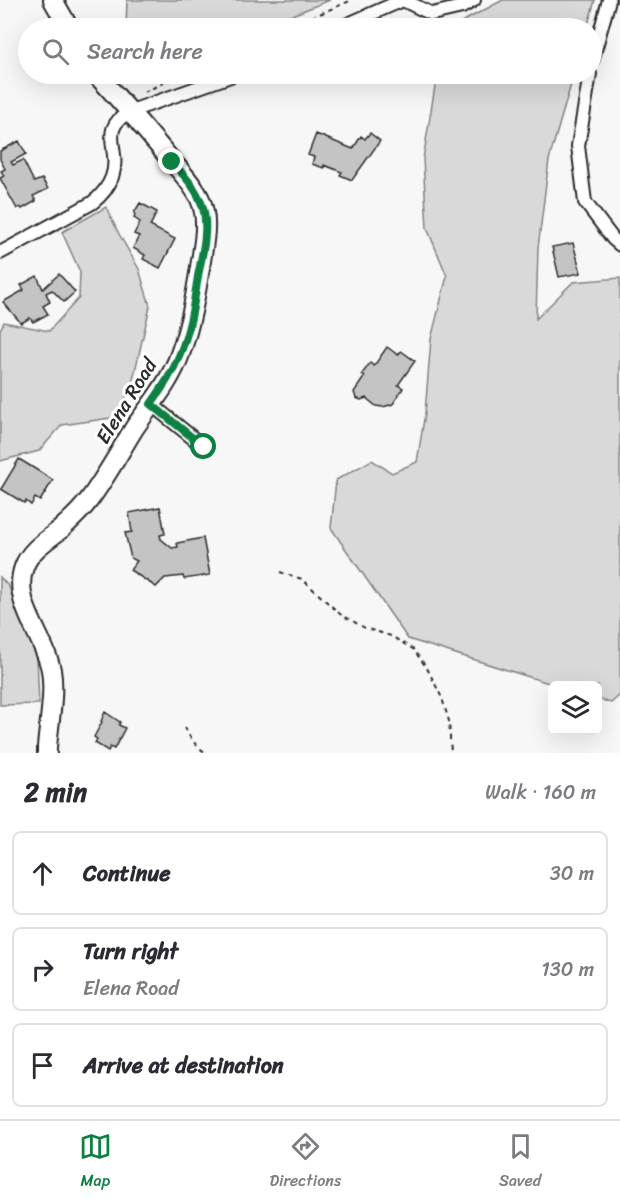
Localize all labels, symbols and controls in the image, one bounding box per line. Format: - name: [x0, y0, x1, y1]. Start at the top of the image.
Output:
- search box: [18, 18, 602, 84]
- text: Search here: [87, 32, 203, 71]
- icon: search: [39, 35, 72, 68]
- route end: [158, 148, 184, 174]
- street label: Elena Road: [86, 350, 167, 451]
- route start: [190, 433, 216, 459]
- map controls: [548, 681, 602, 735]
- button: layers: [548, 681, 602, 735]
- text: 2 min: [24, 769, 87, 815]
- text: Walk · 160 m: [485, 775, 596, 810]
- text: Continue: [83, 854, 171, 893]
- text: 30 m: [550, 856, 594, 891]
- icon: ahead: [26, 857, 59, 890]
- text: Turn right: [83, 932, 178, 971]
- text: 130 m: [541, 952, 594, 987]
- icon: right: [26, 953, 59, 986]
- text: Elena Road: [83, 971, 179, 1006]
- text: Arrive at destination: [83, 1046, 284, 1085]
- icon: arrive: [26, 1049, 59, 1082]
- tab: Map: [79, 1130, 112, 1195]
- tab: Directions: [270, 1130, 341, 1195]
- tab: Saved: [499, 1130, 541, 1195]

